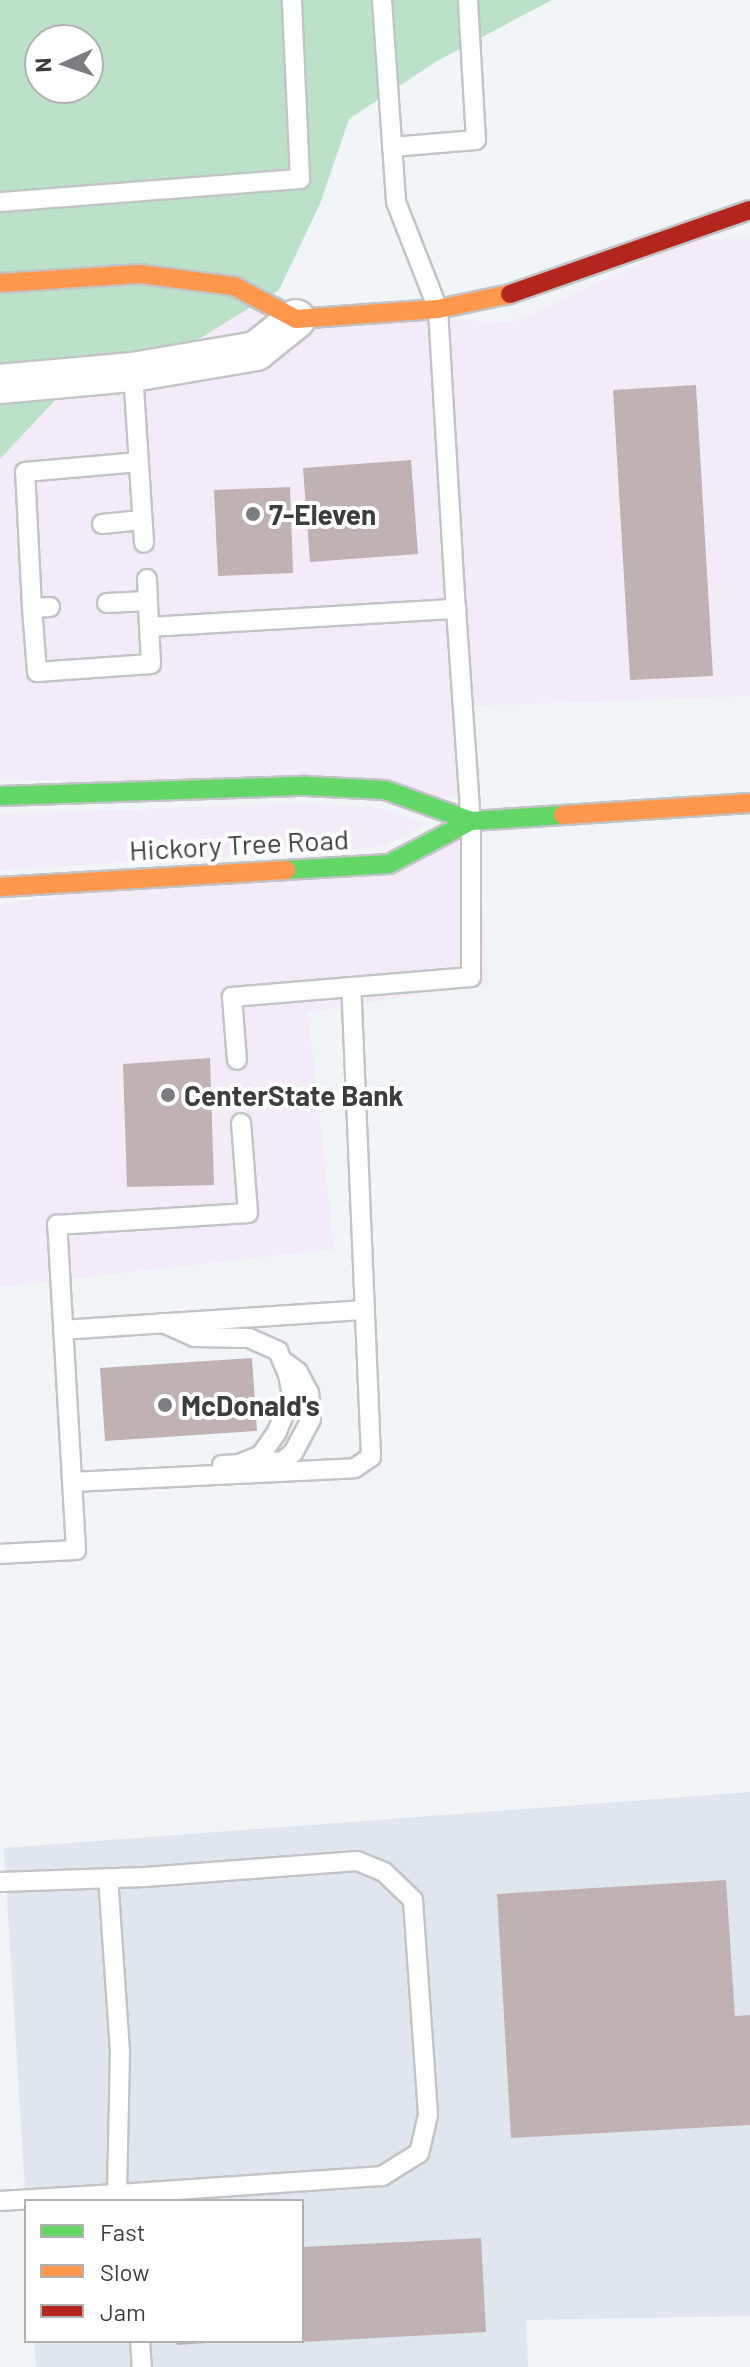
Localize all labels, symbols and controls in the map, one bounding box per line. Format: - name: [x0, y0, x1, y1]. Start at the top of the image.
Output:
- north arrow: [24, 24, 104, 104]
- text: N: [29, 57, 55, 73]
- place label: 7-Eleven: [269, 497, 376, 531]
- marker: 7-Eleven: [244, 505, 262, 523]
- street label: Hickory Tree Road: [128, 821, 350, 867]
- place label: CenterState Bank: [184, 1078, 403, 1112]
- marker: CenterState Bank: [159, 1086, 177, 1104]
- place label: McDonald's: [181, 1388, 320, 1422]
- marker: McDonald's: [156, 1396, 174, 1414]
- legend: [24, 2199, 304, 2343]
- text: Fast: [100, 2217, 145, 2246]
- text: Slow: [100, 2257, 149, 2286]
- text: Jam: [100, 2297, 146, 2326]

